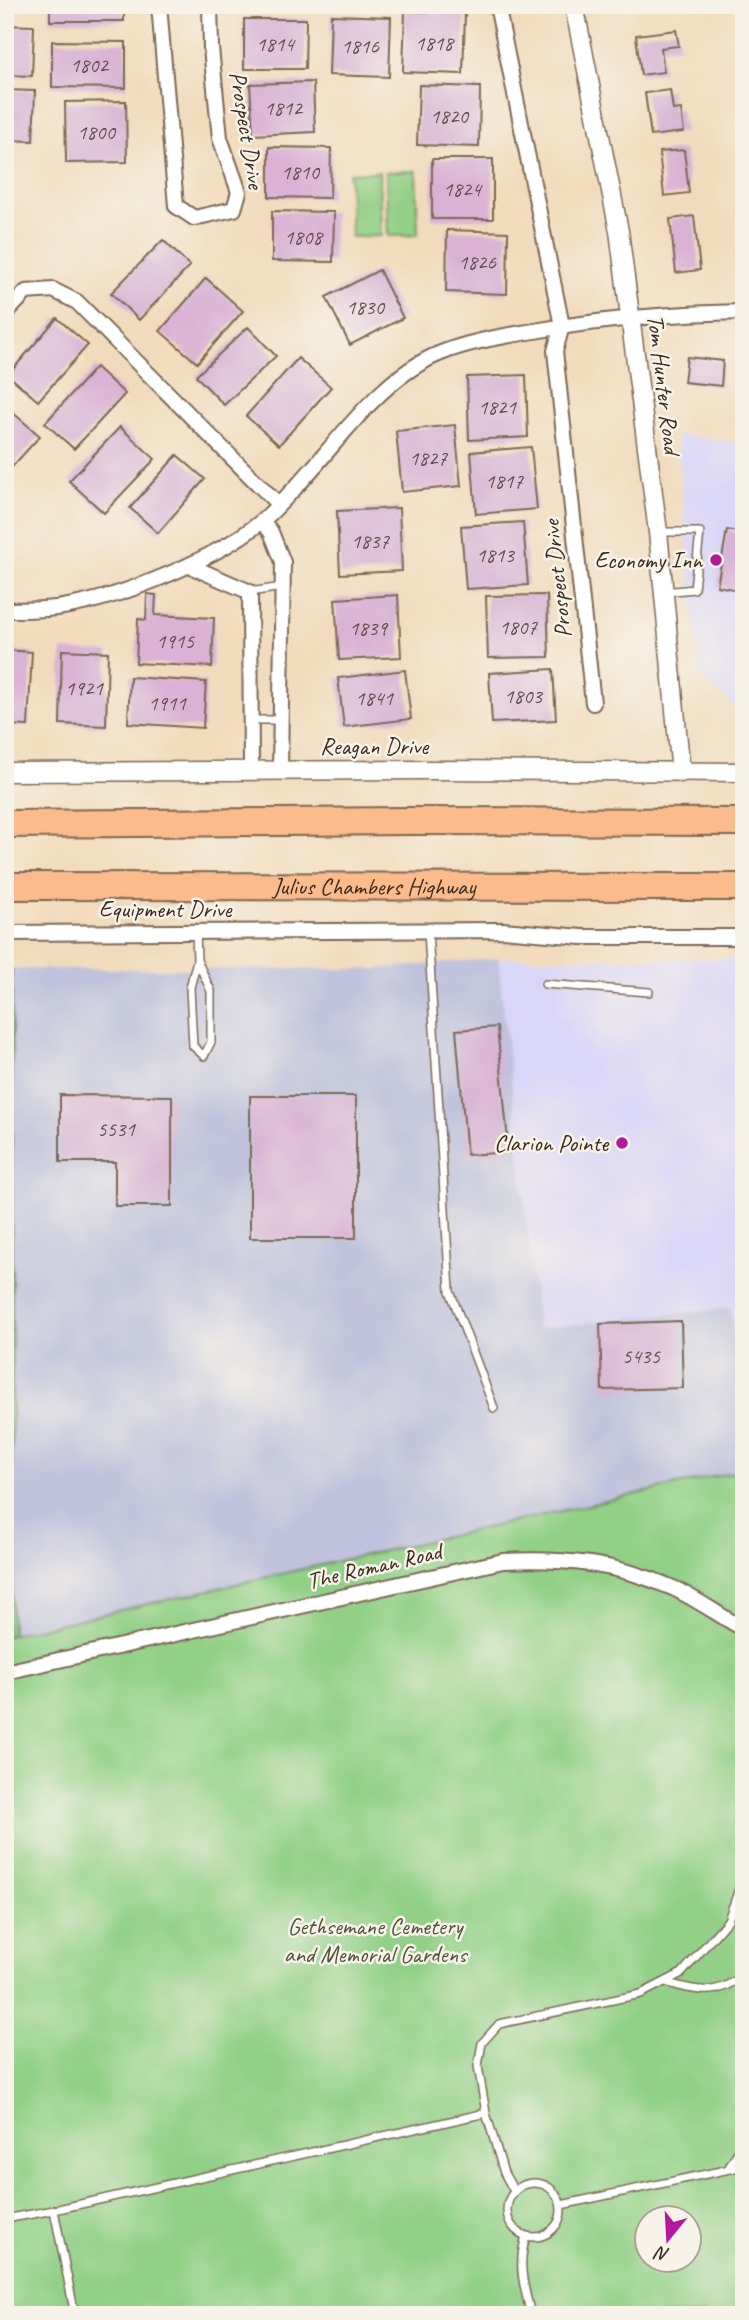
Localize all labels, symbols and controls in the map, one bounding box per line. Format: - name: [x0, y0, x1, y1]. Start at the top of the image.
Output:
- house number: 1818: [415, 30, 455, 56]
- house number: 1814: [256, 31, 296, 57]
- house number: 1816: [341, 33, 379, 59]
- house number: 1802: [70, 52, 109, 78]
- street label: Prospect Drive: [223, 69, 271, 193]
- house number: 1812: [264, 95, 303, 121]
- house number: 1820: [430, 103, 469, 129]
- house number: 1800: [77, 119, 116, 145]
- house number: 1810: [281, 159, 320, 185]
- house number: 1824: [443, 176, 483, 202]
- house number: 1808: [284, 224, 324, 250]
- house number: 1826: [458, 249, 496, 275]
- house number: 1830: [346, 294, 385, 320]
- street label: Tom Hunter Road: [641, 313, 688, 459]
- house number: 1821: [478, 394, 517, 420]
- house number: 1827: [409, 445, 448, 471]
- house number: 1817: [485, 468, 524, 494]
- street label: Prospect Drive: [536, 516, 578, 639]
- house number: 1837: [351, 528, 390, 554]
- house number: 1813: [476, 542, 515, 568]
- place label: Economy Inn: [594, 545, 703, 575]
- marker: Economy Inn: [708, 552, 724, 568]
- house number: 1807: [499, 614, 538, 640]
- house number: 1839: [349, 615, 388, 641]
- house number: 1915: [156, 628, 195, 654]
- house number: 1921: [65, 675, 104, 701]
- house number: 1803: [504, 683, 543, 709]
- house number: 1841: [355, 685, 394, 711]
- house number: 1911: [148, 690, 187, 716]
- street label: Reagan Drive: [320, 731, 430, 761]
- street label: Julius Chambers Highway: [271, 871, 477, 902]
- street label: Equipment Drive: [99, 894, 234, 924]
- house number: 5531: [97, 1116, 136, 1142]
- place label: Clarion Pointe: [494, 1128, 610, 1158]
- marker: Clarion Pointe: [614, 1135, 630, 1151]
- house number: 5435: [622, 1343, 661, 1369]
- street label: The Roman Road: [304, 1535, 448, 1596]
- park label: Gethsemane Cemetery and Memorial Gardens: [284, 1911, 468, 1969]
- north arrow: [634, 2204, 704, 2274]
- text: N: [651, 2240, 672, 2267]

